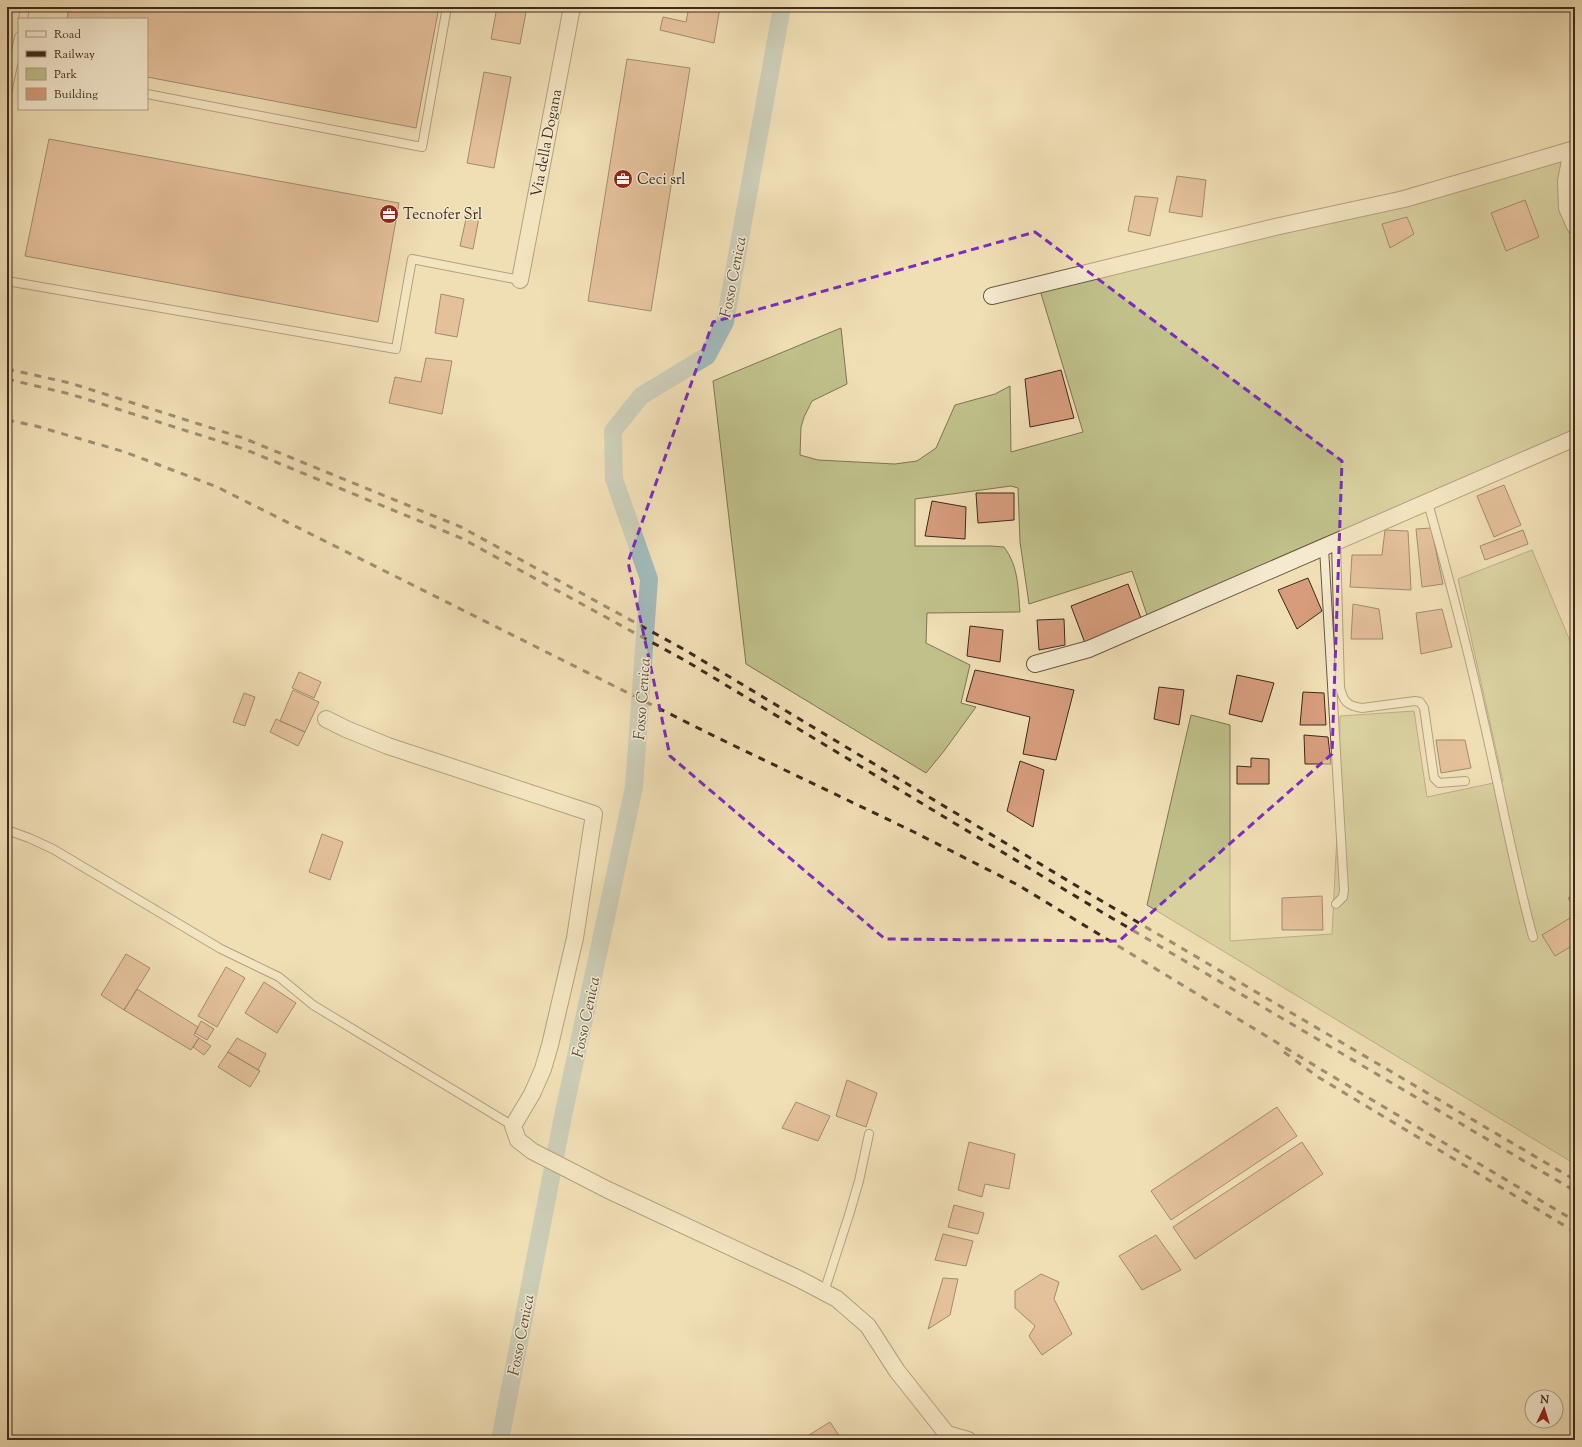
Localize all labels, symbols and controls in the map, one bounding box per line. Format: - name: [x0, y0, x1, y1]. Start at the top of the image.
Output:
- legend: [18, 18, 148, 110]
- text: Road: [54, 26, 81, 44]
- text: Railway: [54, 46, 95, 64]
- text: Park: [54, 66, 77, 84]
- text: Building: [54, 86, 98, 104]
- street label: Via della Dogana: [527, 88, 568, 199]
- office icon: Ceci srl: [612, 168, 634, 190]
- place label: Ceci srl: [637, 170, 686, 191]
- office icon: Tecnofer Srl: [378, 203, 400, 225]
- place label: Tecnofer Srl: [403, 205, 482, 226]
- water label: Fosso Cenica: [715, 235, 754, 320]
- water label: Fosso Cenica: [629, 657, 658, 741]
- water label: Fosso Cenica: [568, 975, 607, 1060]
- water label: Fosso Cenica: [503, 1293, 542, 1378]
- north arrow: [1524, 1389, 1564, 1429]
- text: N: [1539, 1392, 1550, 1408]

